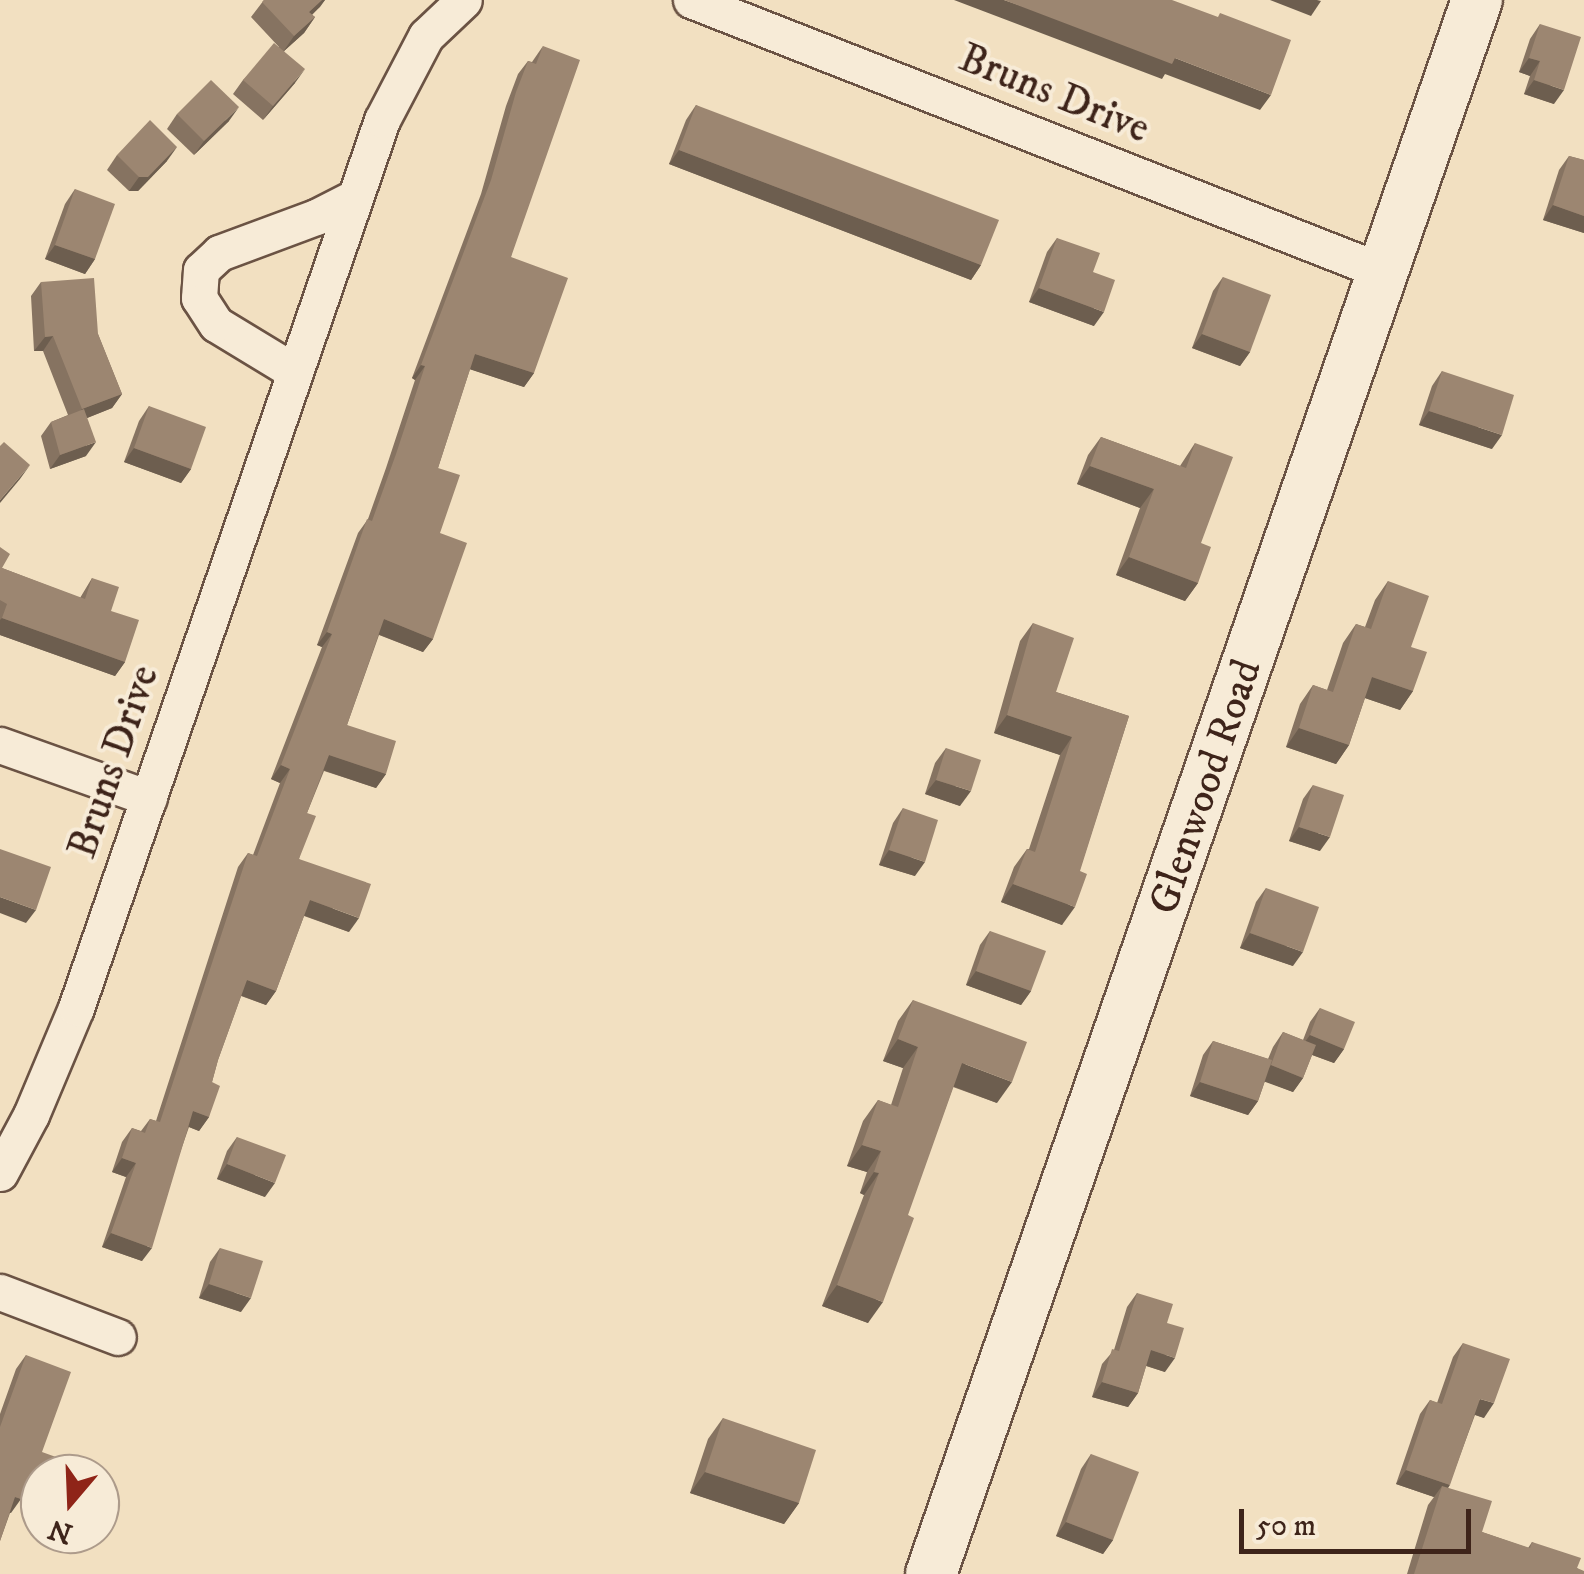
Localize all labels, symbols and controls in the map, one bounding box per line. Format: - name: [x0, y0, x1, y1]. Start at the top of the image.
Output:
- street label: Bruns Drive: [951, 33, 1157, 155]
- street label: Glenwood Road: [1139, 653, 1273, 921]
- street label: Bruns Drive: [57, 659, 171, 865]
- north arrow: [20, 1454, 120, 1554]
- scale bar: [1244, 1489, 1476, 1551]
- text: 50 m: [1256, 1508, 1316, 1545]
- text: N: [44, 1511, 77, 1551]

